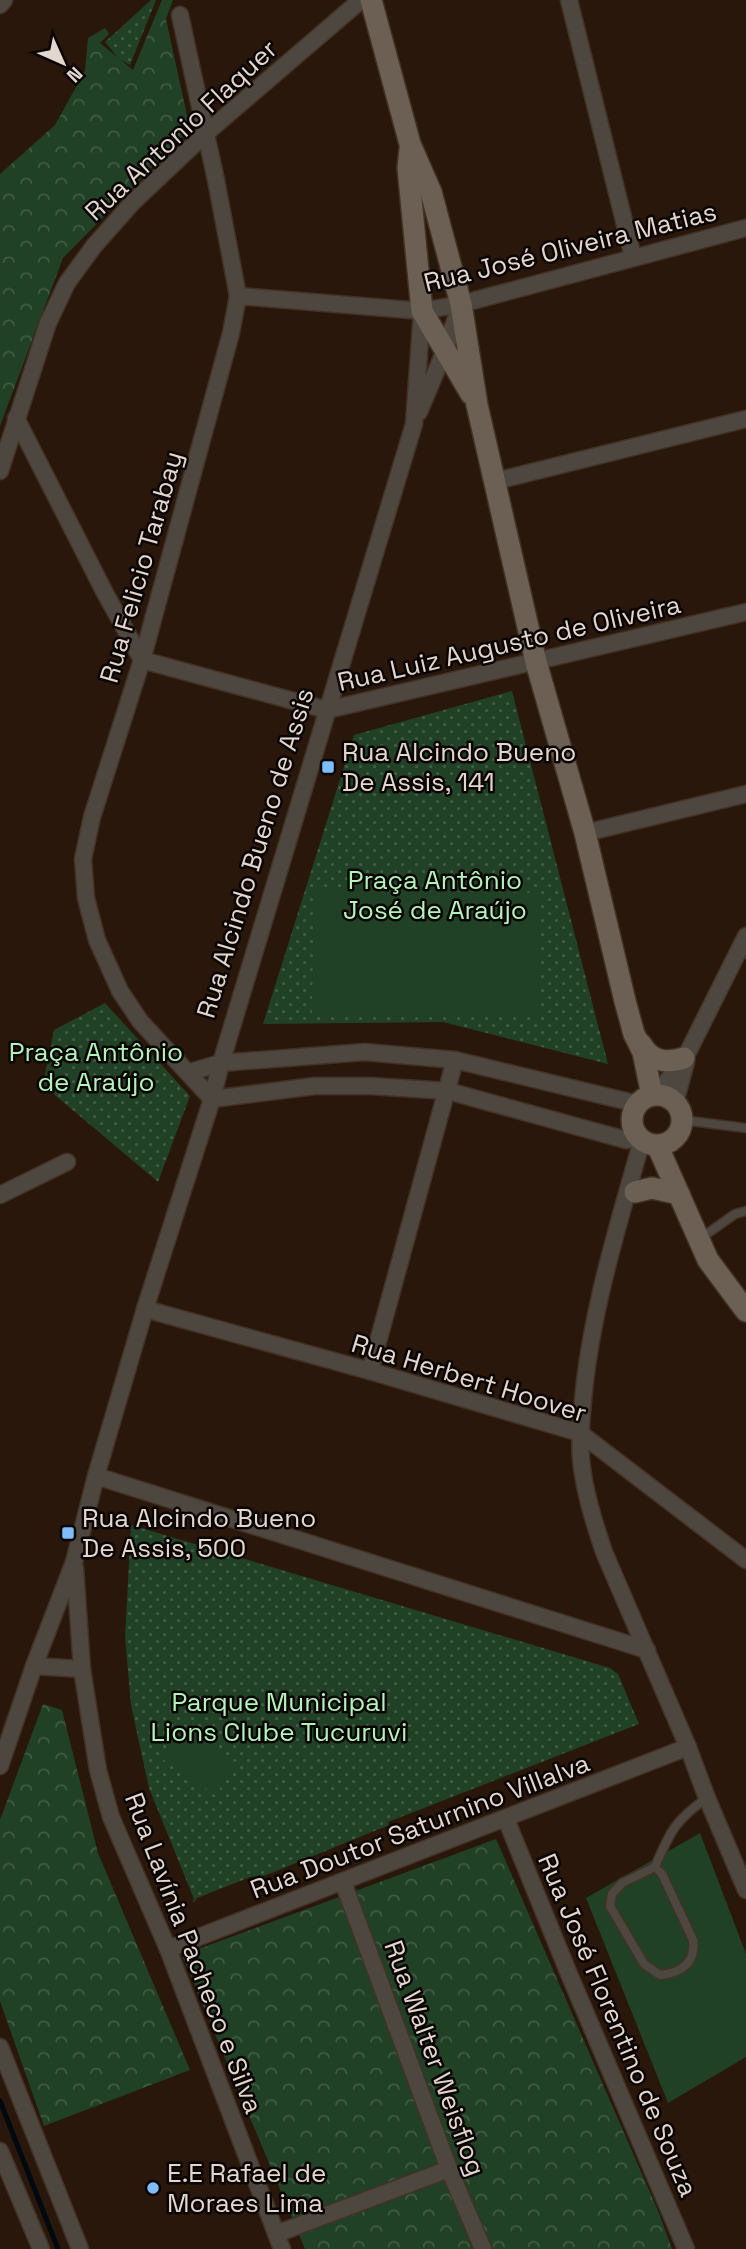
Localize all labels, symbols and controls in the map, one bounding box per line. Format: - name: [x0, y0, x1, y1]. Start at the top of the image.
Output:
- north arrow: [28, 28, 98, 98]
- street label: Rua Antonio Flaquer: [78, 32, 284, 228]
- text: N: [61, 61, 88, 88]
- street label: Rua José Oliveira Matias: [420, 194, 720, 300]
- street label: Rua Felicio Tarabay: [92, 447, 190, 687]
- street label: Rua Luiz Augusto de Oliveira: [334, 587, 684, 699]
- street label: Rua Alcindo Bueno de Assis: [189, 684, 321, 1022]
- place label: Rua Alcindo Bueno De Assis, 141: [342, 735, 576, 799]
- marker: Rua Alcindo Bueno De Assis, 141: [320, 759, 336, 775]
- park label: Praça Antônio José de Araújo: [343, 863, 527, 927]
- park label: Praça Antônio de Araújo: [9, 1035, 183, 1099]
- street label: Rua Herbert Hoover: [347, 1326, 591, 1430]
- place label: Rua Alcindo Bueno De Assis, 500: [82, 1501, 316, 1565]
- marker: Rua Alcindo Bueno De Assis, 500: [60, 1525, 76, 1541]
- park label: Parque Municipal Lions Clube Tucuruvi: [151, 1685, 407, 1749]
- street label: Rua Doutor Saturnino Villalva: [246, 1745, 594, 1906]
- street label: Rua Lavínia Pacheco e Silva: [117, 1788, 271, 2118]
- street label: Rua José Florentino de Souza: [530, 1848, 706, 2202]
- street label: Rua Walter Weisflog: [377, 1936, 493, 2180]
- place label: E.E Rafael de Moraes Lima: [167, 2156, 327, 2220]
- marker: E.E Rafael de Moraes Lima: [145, 2180, 161, 2196]

